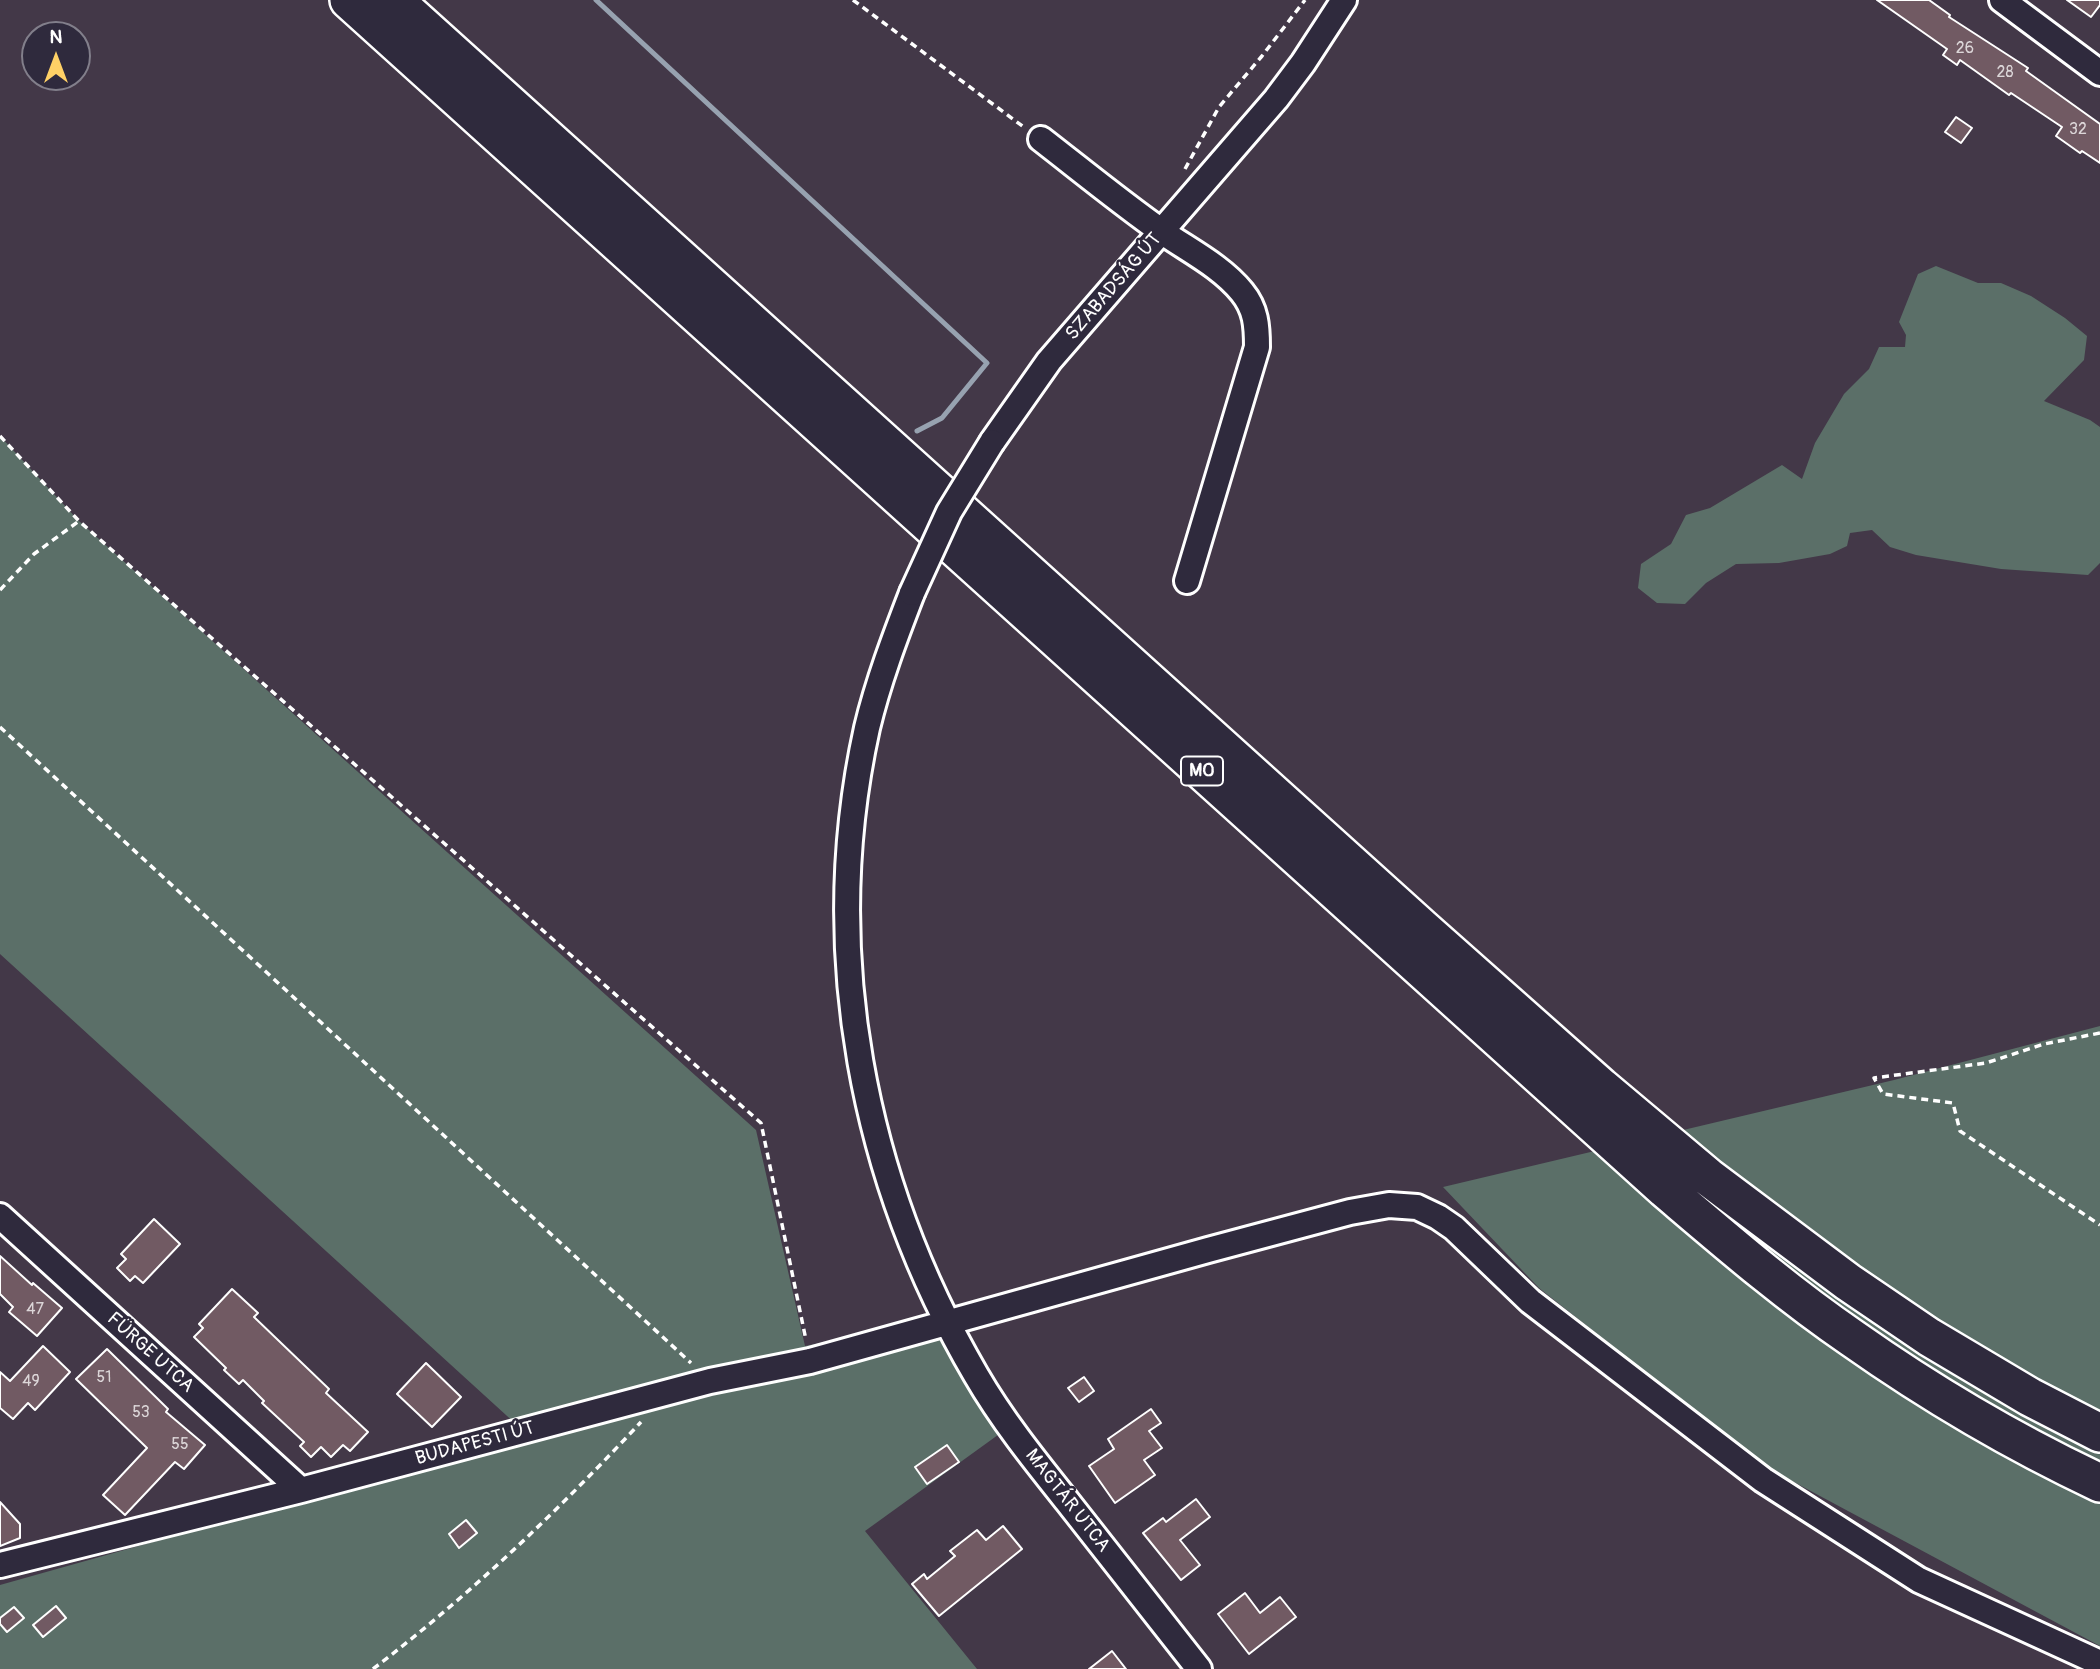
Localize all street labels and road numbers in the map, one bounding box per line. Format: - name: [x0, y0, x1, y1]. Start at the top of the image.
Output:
- street label: SZABADSÁG ÚT: [1061, 229, 1167, 345]
- road number: M0: [1181, 756, 1223, 786]
- street label: FÜRGE UTCA: [102, 1308, 198, 1398]
- street label: BUDAPESTI ÚT: [413, 1417, 537, 1471]
- street label: MAGTÁR UTCA: [1020, 1445, 1114, 1557]

